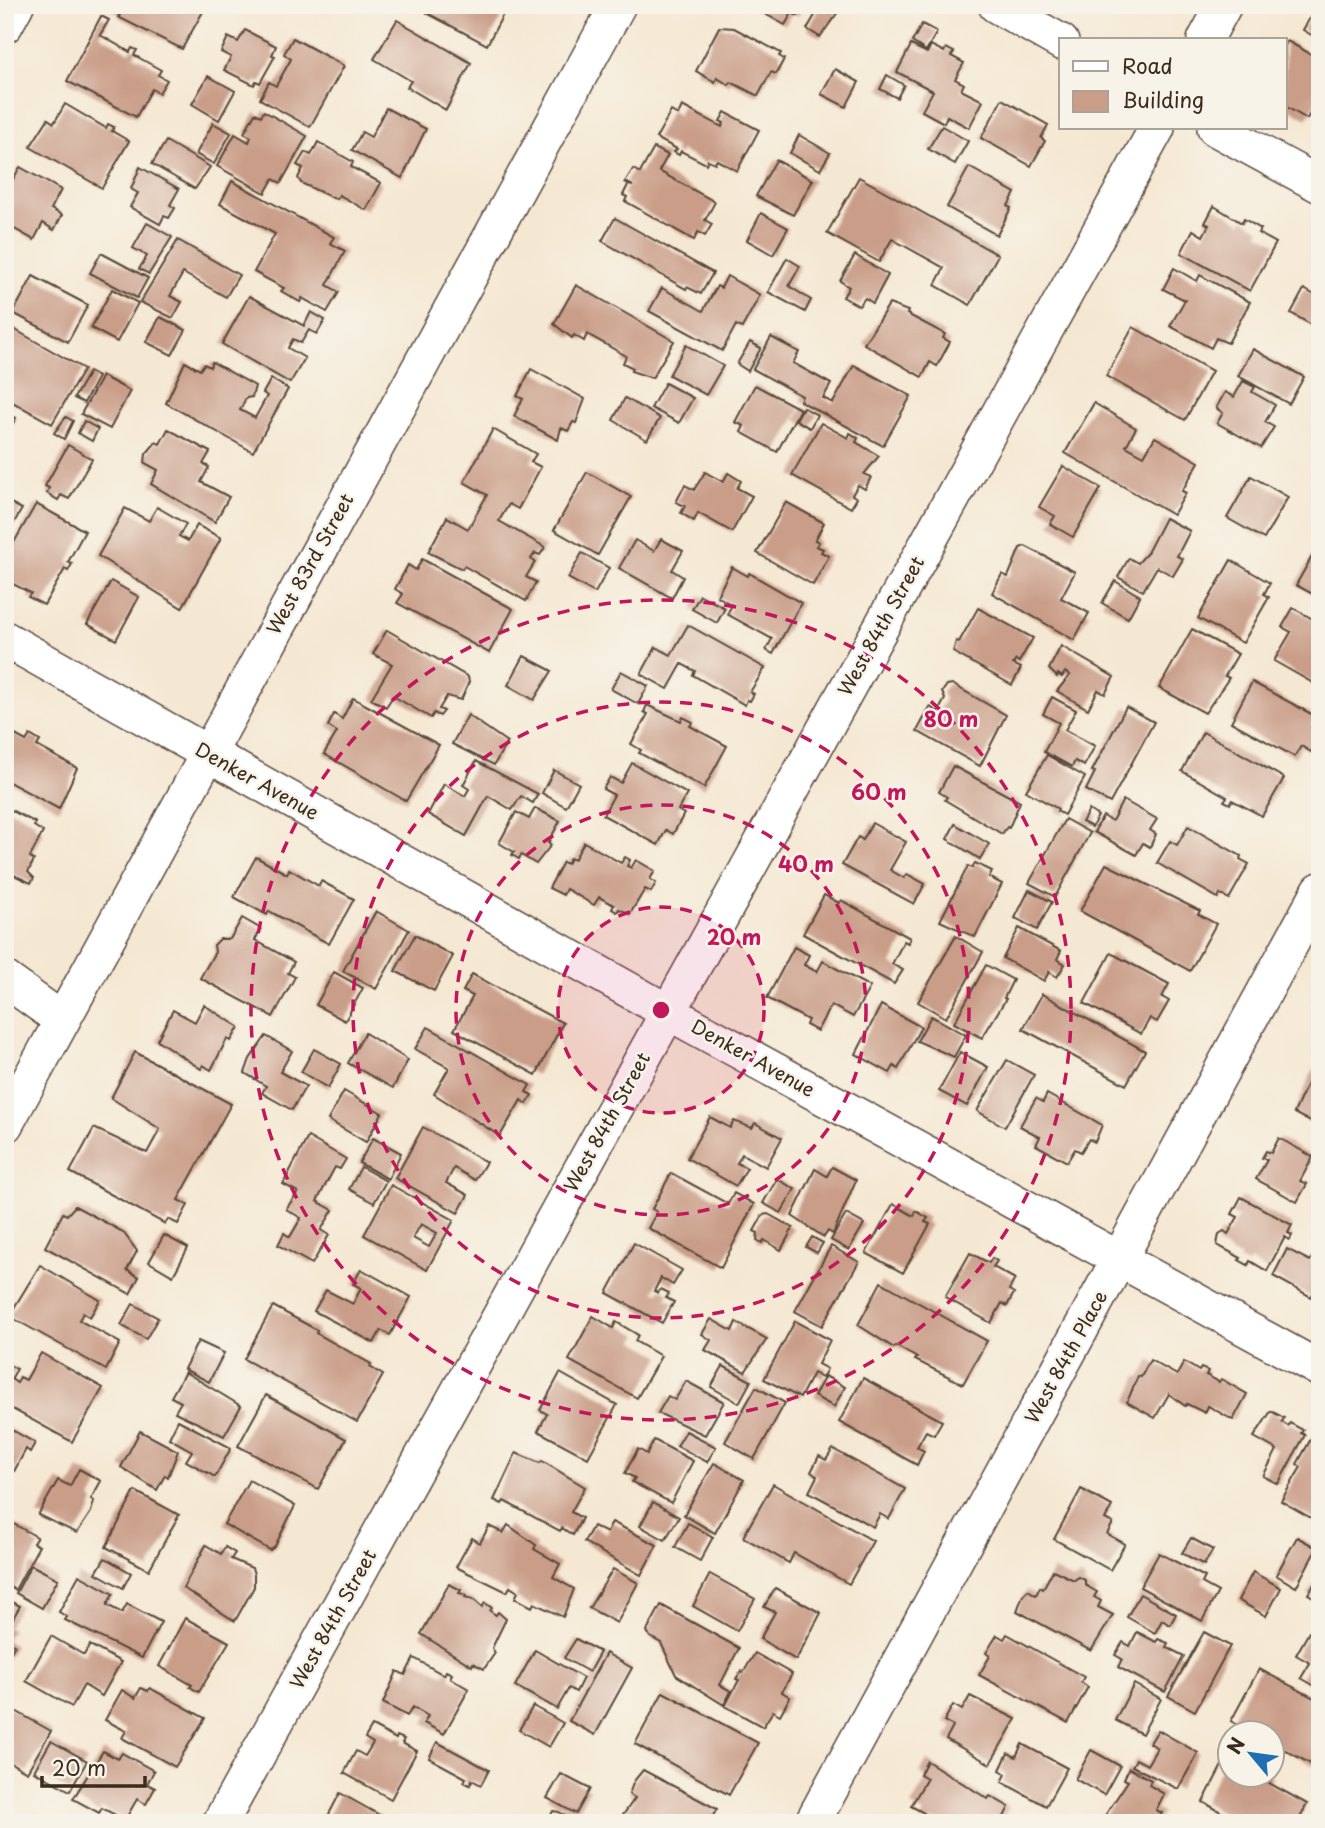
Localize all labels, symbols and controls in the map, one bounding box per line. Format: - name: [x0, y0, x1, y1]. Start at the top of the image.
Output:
- legend: [1059, 38, 1286, 130]
- text: Road: [1122, 49, 1173, 81]
- text: Building: [1122, 83, 1204, 115]
- street label: West 83rd Street: [259, 488, 360, 639]
- street label: West 84th Street: [830, 550, 930, 700]
- text: 80 m: [924, 702, 978, 734]
- street label: Denker Avenue: [191, 735, 324, 826]
- text: 60 m: [851, 775, 907, 807]
- text: 40 m: [778, 847, 834, 879]
- text: 20 m: [707, 920, 761, 952]
- centre of rings: [649, 998, 673, 1022]
- street label: Denker Avenue: [687, 1012, 820, 1103]
- street label: West 84th Street: [556, 1046, 656, 1196]
- street label: West 84th Place: [1017, 1285, 1113, 1428]
- street label: West 84th Street: [282, 1543, 382, 1693]
- north arrow: [1216, 1720, 1286, 1790]
- text: N: [1219, 1732, 1251, 1759]
- scale bar: [42, 1744, 145, 1788]
- text: 20 m: [52, 1751, 106, 1783]

